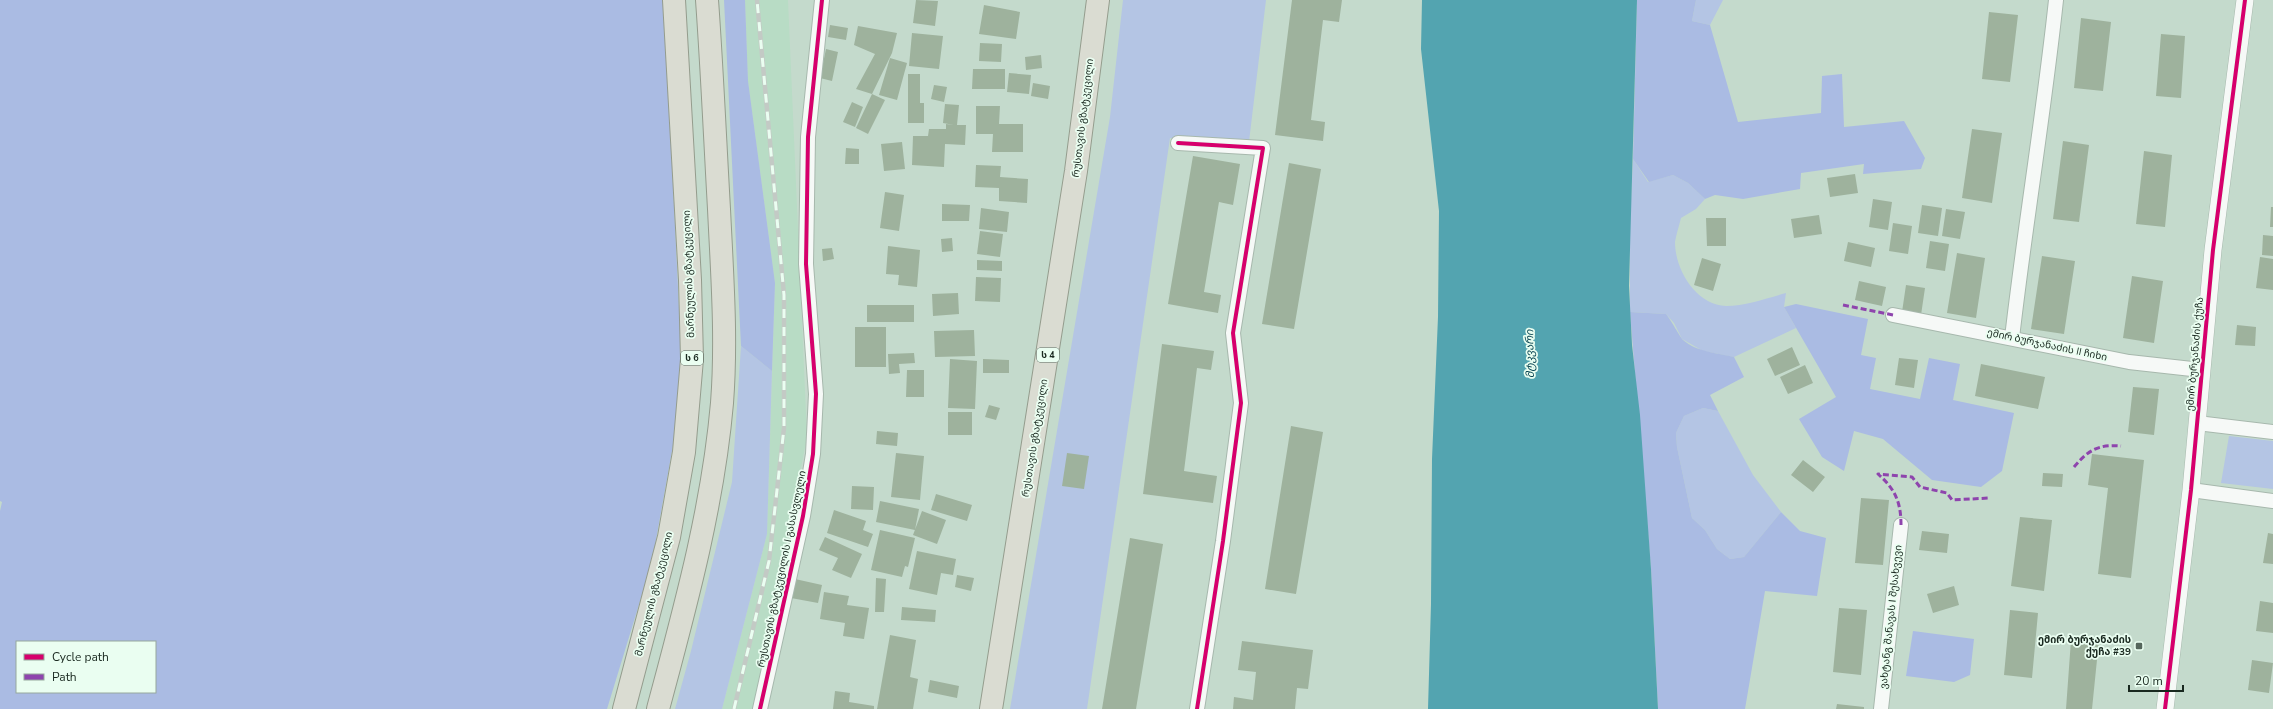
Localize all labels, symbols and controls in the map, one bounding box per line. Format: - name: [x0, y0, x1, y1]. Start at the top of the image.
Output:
- street label: რუსთავის გზატკეცილი: [1069, 58, 1097, 178]
- street label: მარნეულის გზატკეცილი: [680, 210, 698, 338]
- street label: ემირ ბურჯანაძის ქუჩა: [2183, 296, 2207, 412]
- street label: ემირ ბურჯანაძის II ჩიხი: [1986, 325, 2109, 365]
- water label: მტკვარი: [1522, 329, 1538, 378]
- road number: ს 4: [1037, 348, 1059, 362]
- road number: ს 6: [681, 351, 703, 365]
- street label: რუსთავის გზატკეცილი: [1019, 378, 1051, 498]
- street label: რუსთავის გზატკეცილის I გასასვლელი: [754, 469, 810, 669]
- street label: მარნეულის გზატკეცილი: [632, 530, 676, 658]
- street label: ვახტანგ შანავას I შესახვევი: [1876, 544, 1906, 690]
- place label: ემირ ბურჯანაძის ქუჩა #39: [2038, 633, 2131, 659]
- legend: [16, 641, 156, 693]
- marker: ემირ ბურჯანაძის ქუჩა #39: [2134, 641, 2144, 651]
- text: Cycle path: [52, 649, 109, 665]
- scale bar: [2129, 667, 2183, 693]
- text: Path: [52, 669, 77, 685]
- text: 20 m: [2135, 673, 2163, 689]

